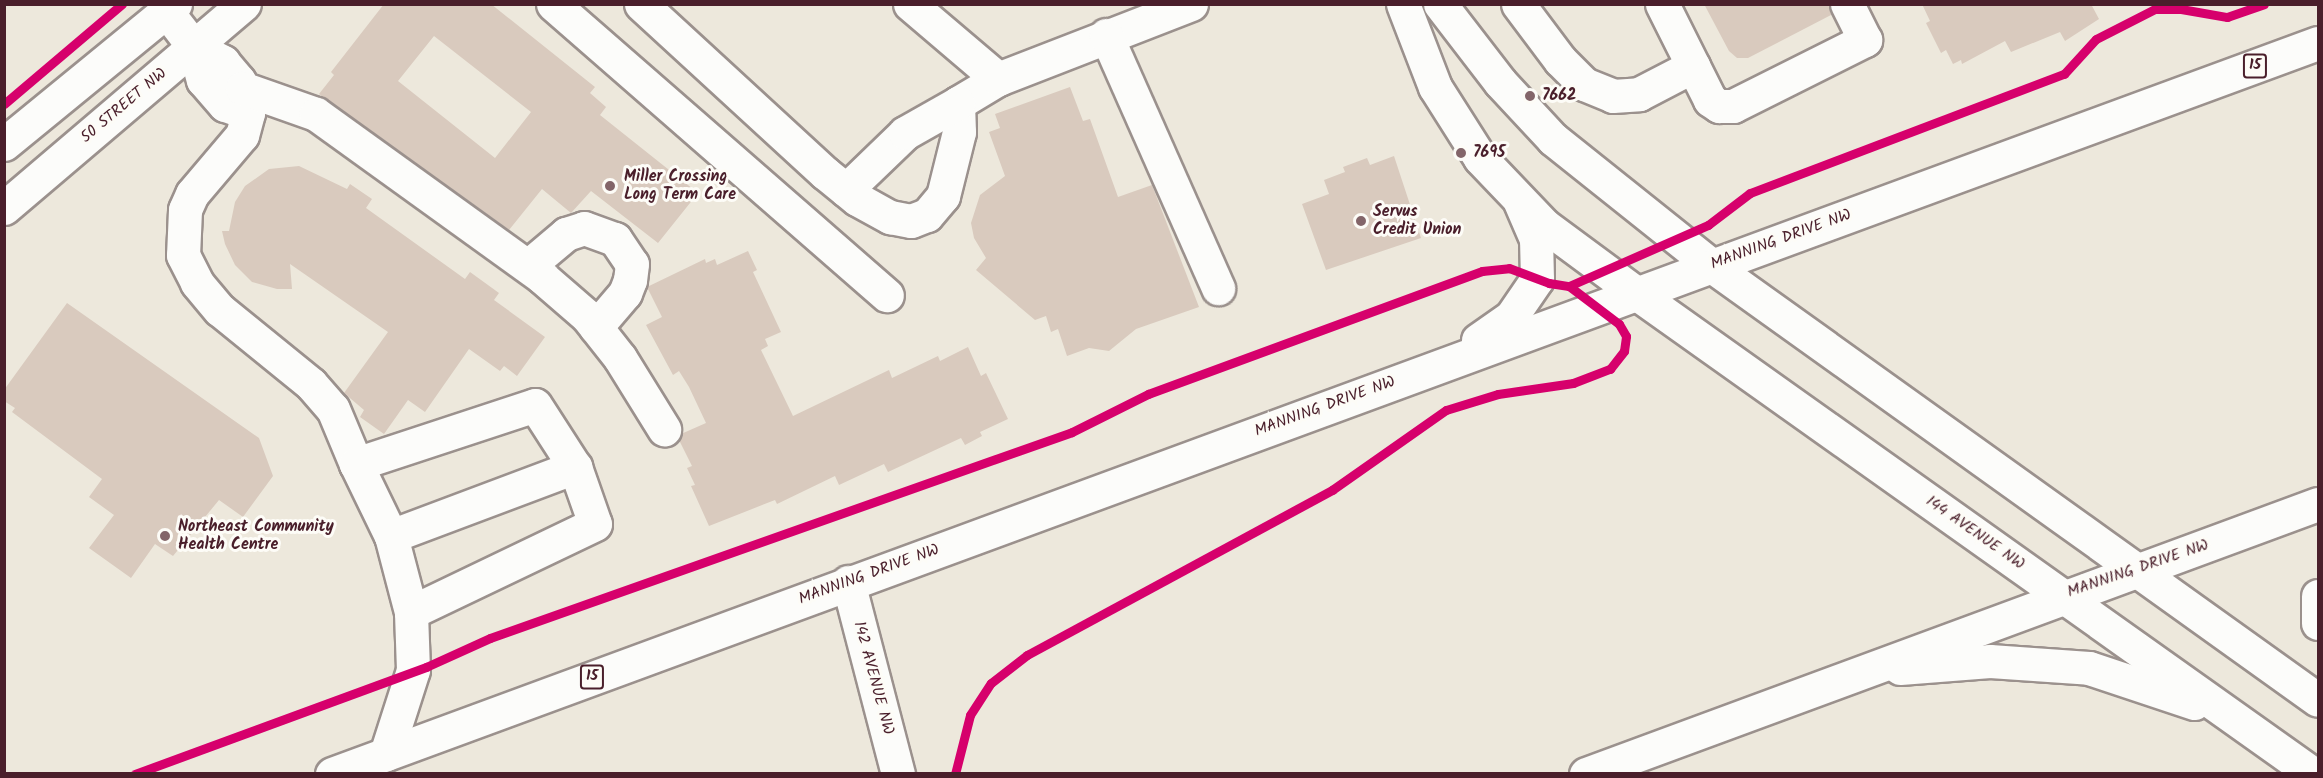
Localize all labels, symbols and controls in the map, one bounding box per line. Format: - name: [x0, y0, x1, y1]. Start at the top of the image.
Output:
- road number: 15: [2242, 54, 2268, 78]
- street label: 50 STREET NW: [77, 64, 171, 148]
- place label: 7662: [1542, 86, 1576, 106]
- marker: 7662: [1523, 89, 1537, 103]
- place label: 7695: [1473, 143, 1505, 163]
- marker: 7695: [1454, 146, 1468, 160]
- place label: Miller Crossing Long Term Care: [624, 167, 736, 205]
- marker: Miller Crossing Long Term Care: [601, 177, 619, 195]
- place label: Servus Credit Union: [1373, 202, 1461, 240]
- street label: MANNING DRIVE NW: [1708, 206, 1854, 274]
- marker: Servus Credit Union: [1354, 214, 1368, 228]
- street label: MANNING DRIVE NW: [1252, 373, 1398, 441]
- street label: 144 AVENUE NW: [1922, 492, 2028, 574]
- place label: Northeast Community Health Centre: [178, 517, 334, 555]
- marker: Northeast Community Health Centre: [156, 527, 174, 545]
- street label: MANNING DRIVE NW: [2065, 536, 2211, 602]
- street label: MANNING DRIVE NW: [796, 541, 942, 609]
- street label: 142 AVENUE NW: [849, 619, 897, 737]
- road number: 15: [578, 665, 606, 689]

